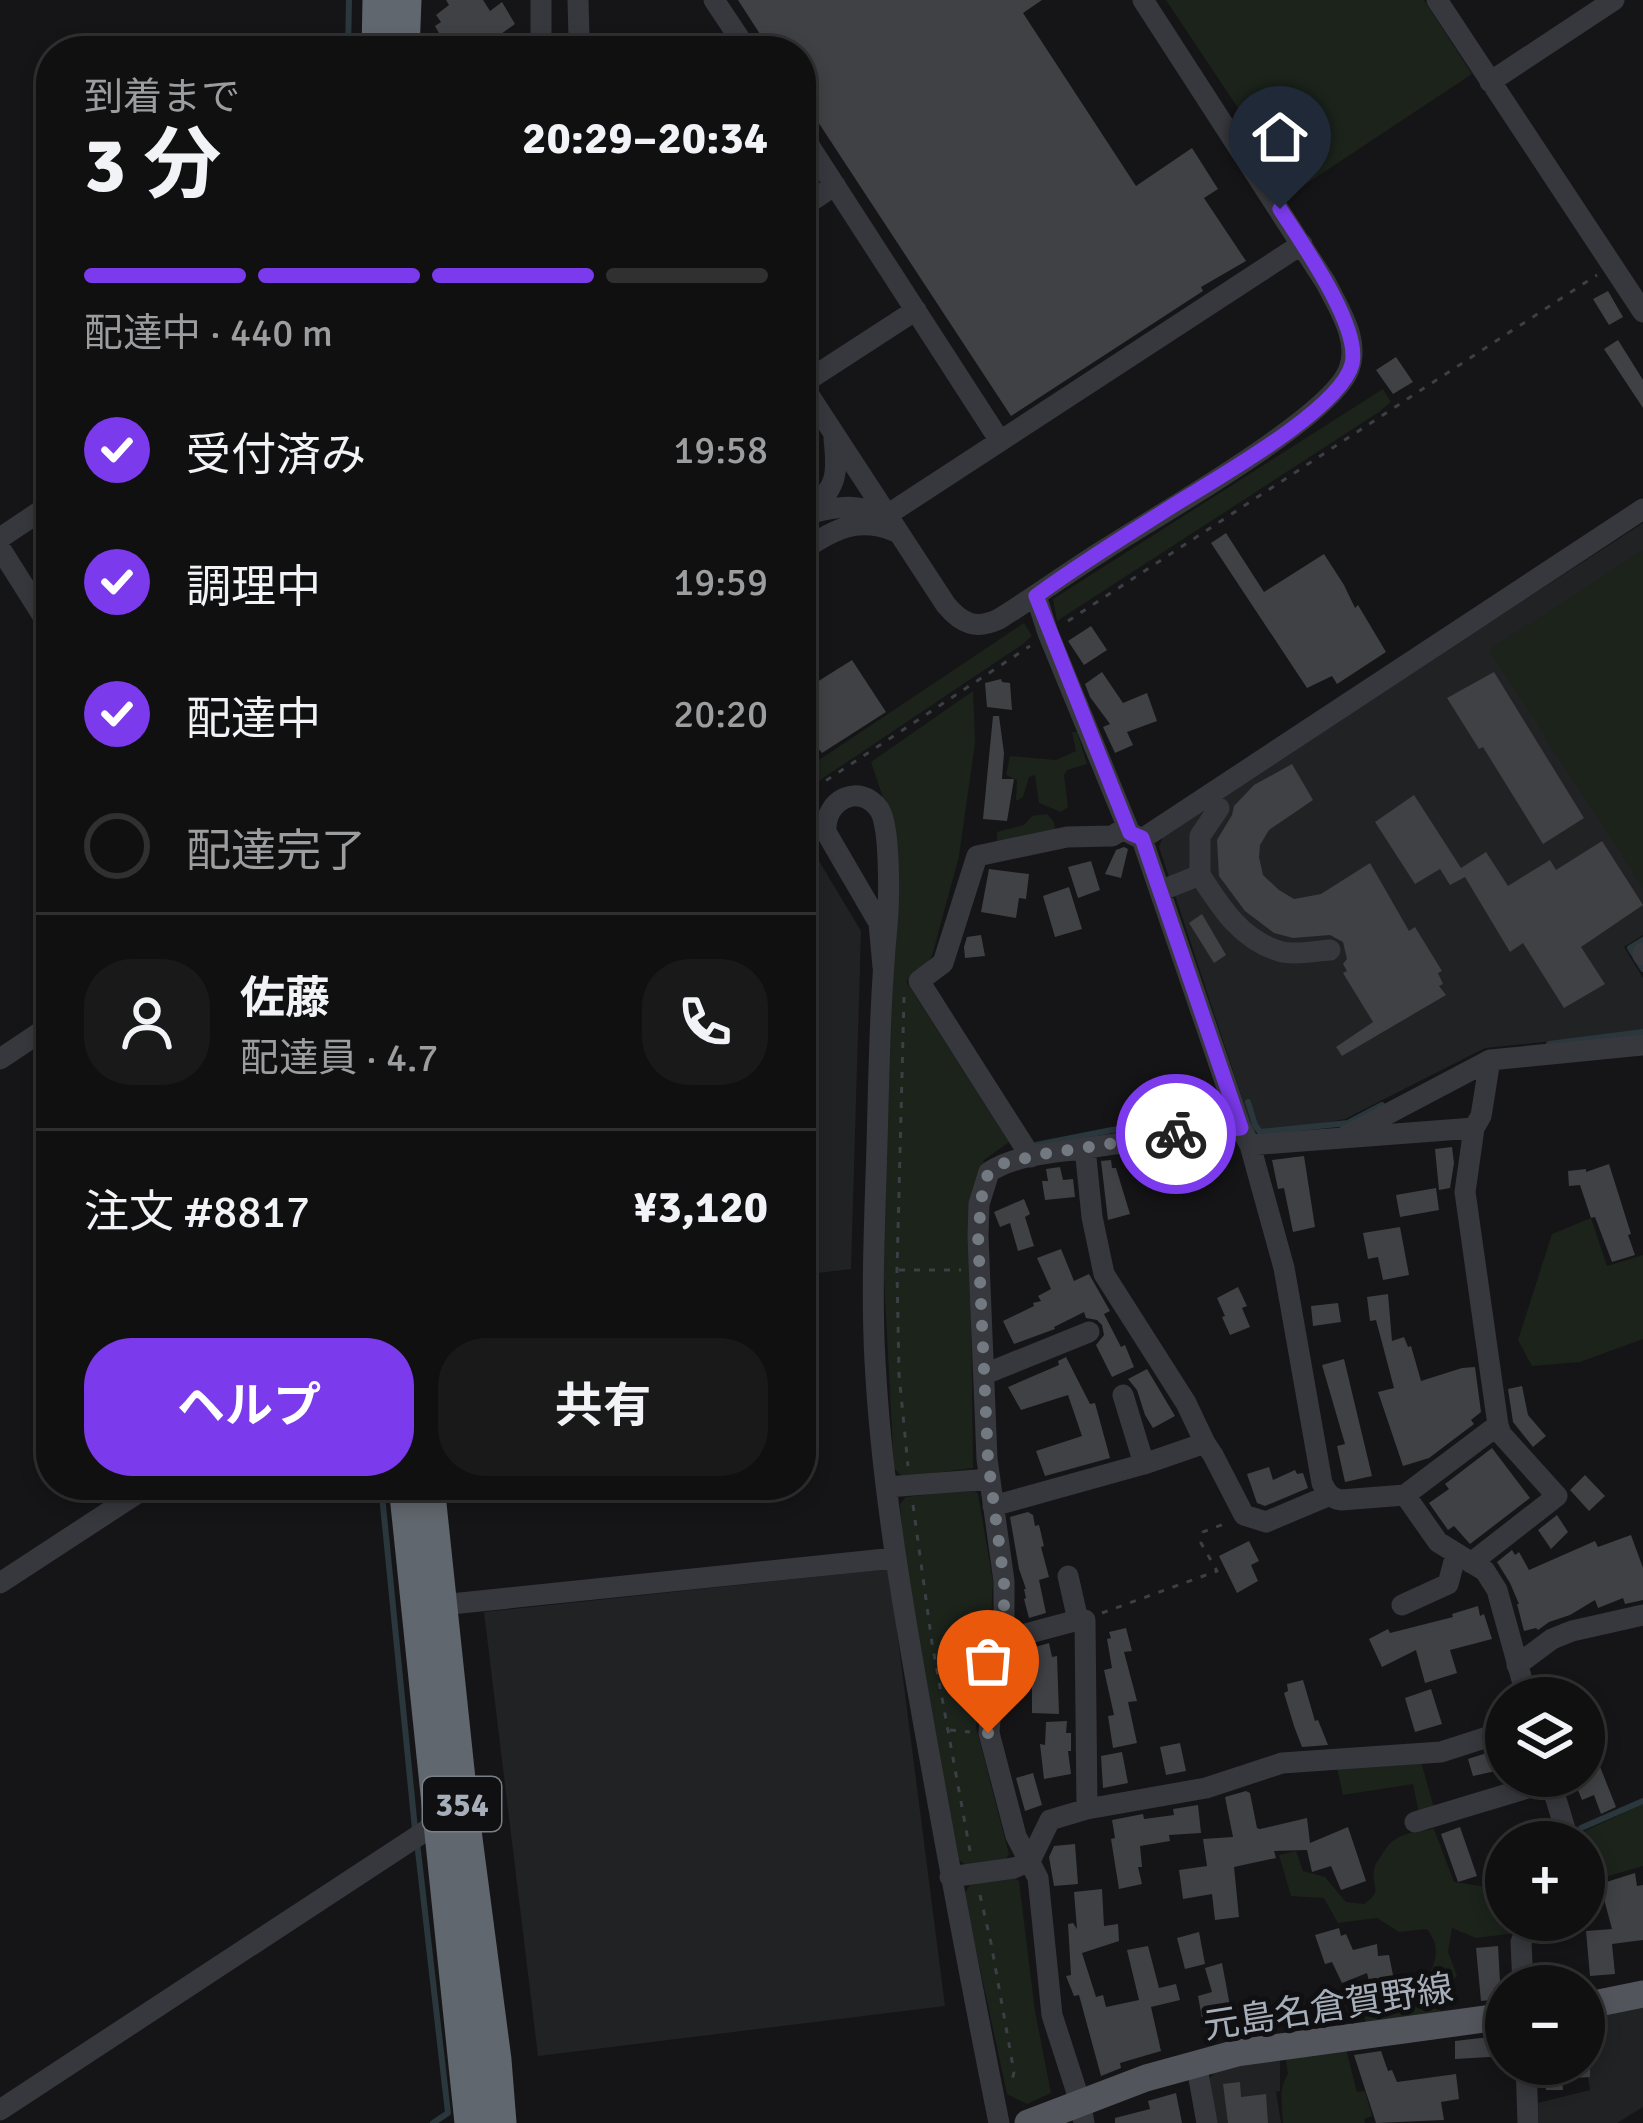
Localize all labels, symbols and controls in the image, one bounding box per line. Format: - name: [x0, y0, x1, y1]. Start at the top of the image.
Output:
- text: 到着まで: [84, 73, 240, 121]
- pin: [1229, 86, 1331, 209]
- icon: home: [1247, 104, 1313, 170]
- text: 20:29–20:34: [522, 111, 768, 166]
- text: 3 分: [84, 118, 221, 214]
- text: 配達中 · 440 m: [84, 309, 333, 357]
- icon: check: [84, 417, 150, 483]
- text: 19:58: [673, 426, 768, 474]
- text: 受付済み: [186, 428, 366, 483]
- icon: check: [84, 549, 150, 615]
- text: 19:59: [673, 558, 768, 606]
- text: 調理中: [186, 560, 321, 615]
- icon: check: [84, 681, 150, 747]
- text: 20:20: [673, 690, 768, 738]
- text: 配達中: [186, 692, 321, 747]
- text: 配達完了: [186, 824, 366, 879]
- button: person: [84, 959, 210, 1085]
- button: phone: [642, 959, 768, 1085]
- text: 佐藤: [240, 971, 330, 1026]
- text: 配達員 · 4.7: [240, 1034, 438, 1082]
- courier: [1116, 1074, 1236, 1194]
- icon: bike: [1143, 1101, 1209, 1167]
- text: ¥3,120: [633, 1180, 768, 1235]
- text: 注文 #8817: [84, 1185, 310, 1240]
- button: ヘルプ: [84, 1338, 414, 1476]
- button: 共有: [438, 1338, 768, 1476]
- pin: [937, 1610, 1039, 1733]
- icon: bag: [955, 1628, 1021, 1694]
- map controls: [1485, 1677, 1605, 2085]
- button: layers: [1485, 1677, 1605, 1797]
- road number: 354: [423, 1777, 501, 1831]
- button: +: [1485, 1821, 1605, 1941]
- button: −: [1485, 1965, 1605, 2085]
- street label: 元島名倉賀野線: [1200, 1966, 1456, 2049]

